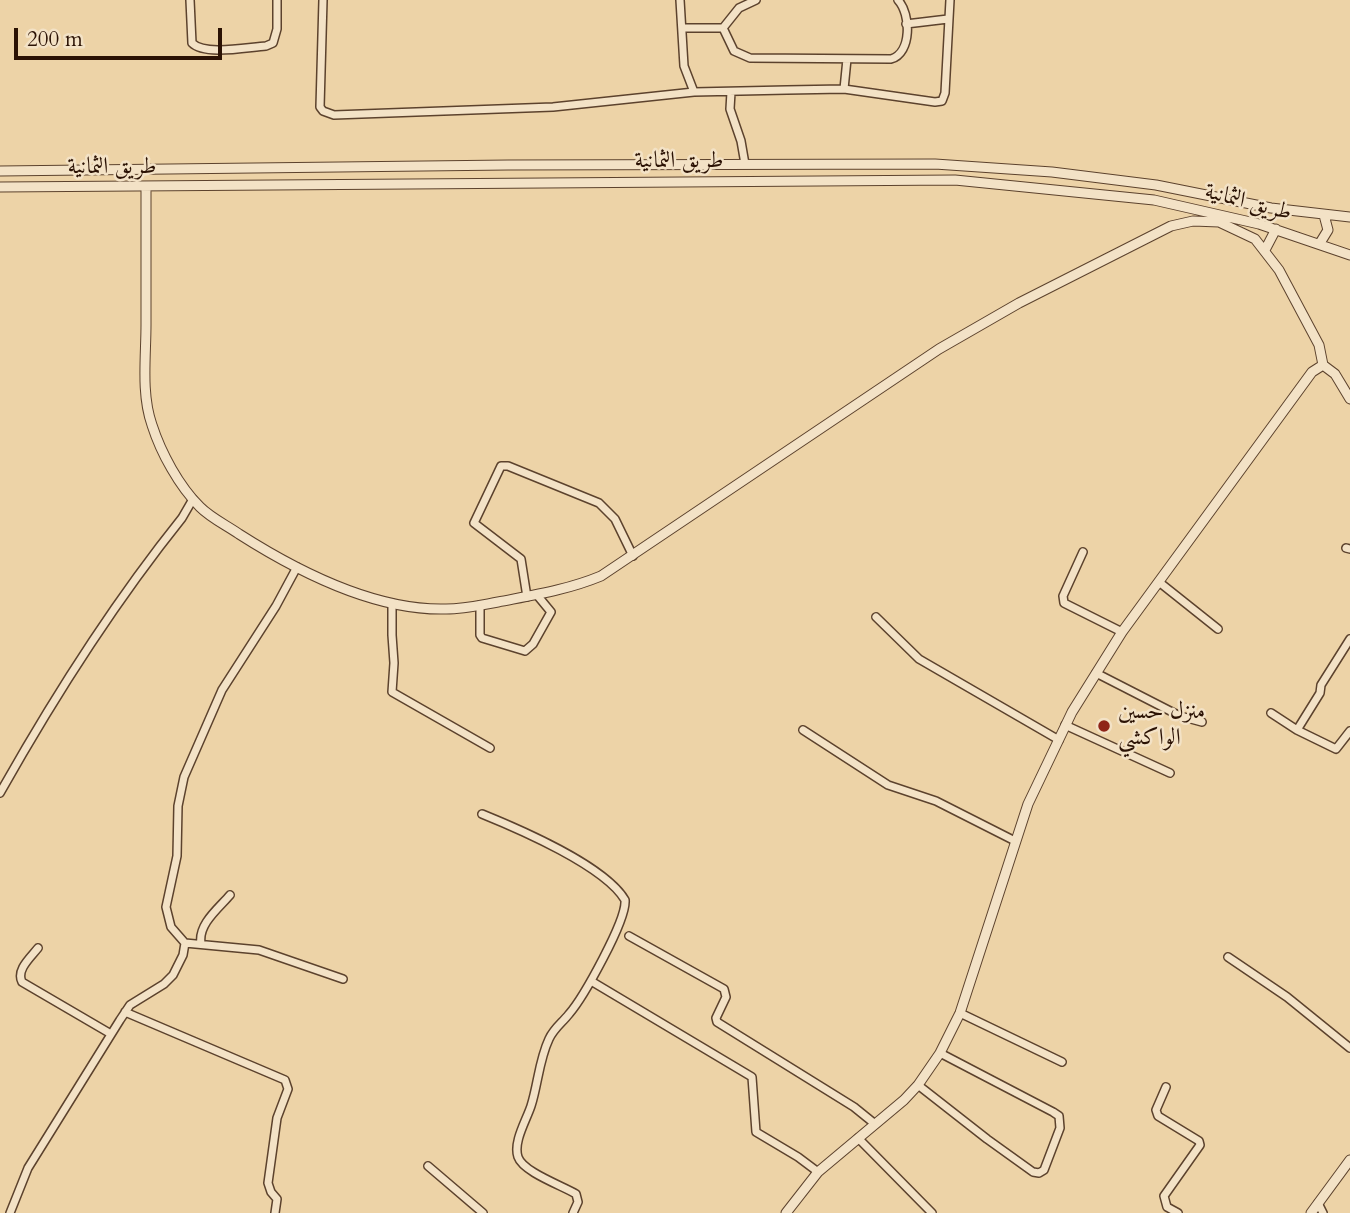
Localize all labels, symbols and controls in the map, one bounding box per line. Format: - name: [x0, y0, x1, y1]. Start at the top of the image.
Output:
- scale bar: [18, 14, 226, 58]
- text: 200 m: [27, 25, 83, 54]
- street label: طريق الثمانية: [635, 148, 723, 176]
- street label: طريق الثمانية: [68, 154, 156, 182]
- street label: طريق الثمانية: [1201, 178, 1295, 228]
- place label: منزل حسين الواكشي: [1118, 699, 1205, 753]
- marker: منزل حسين الواكشي: [1096, 718, 1112, 734]

